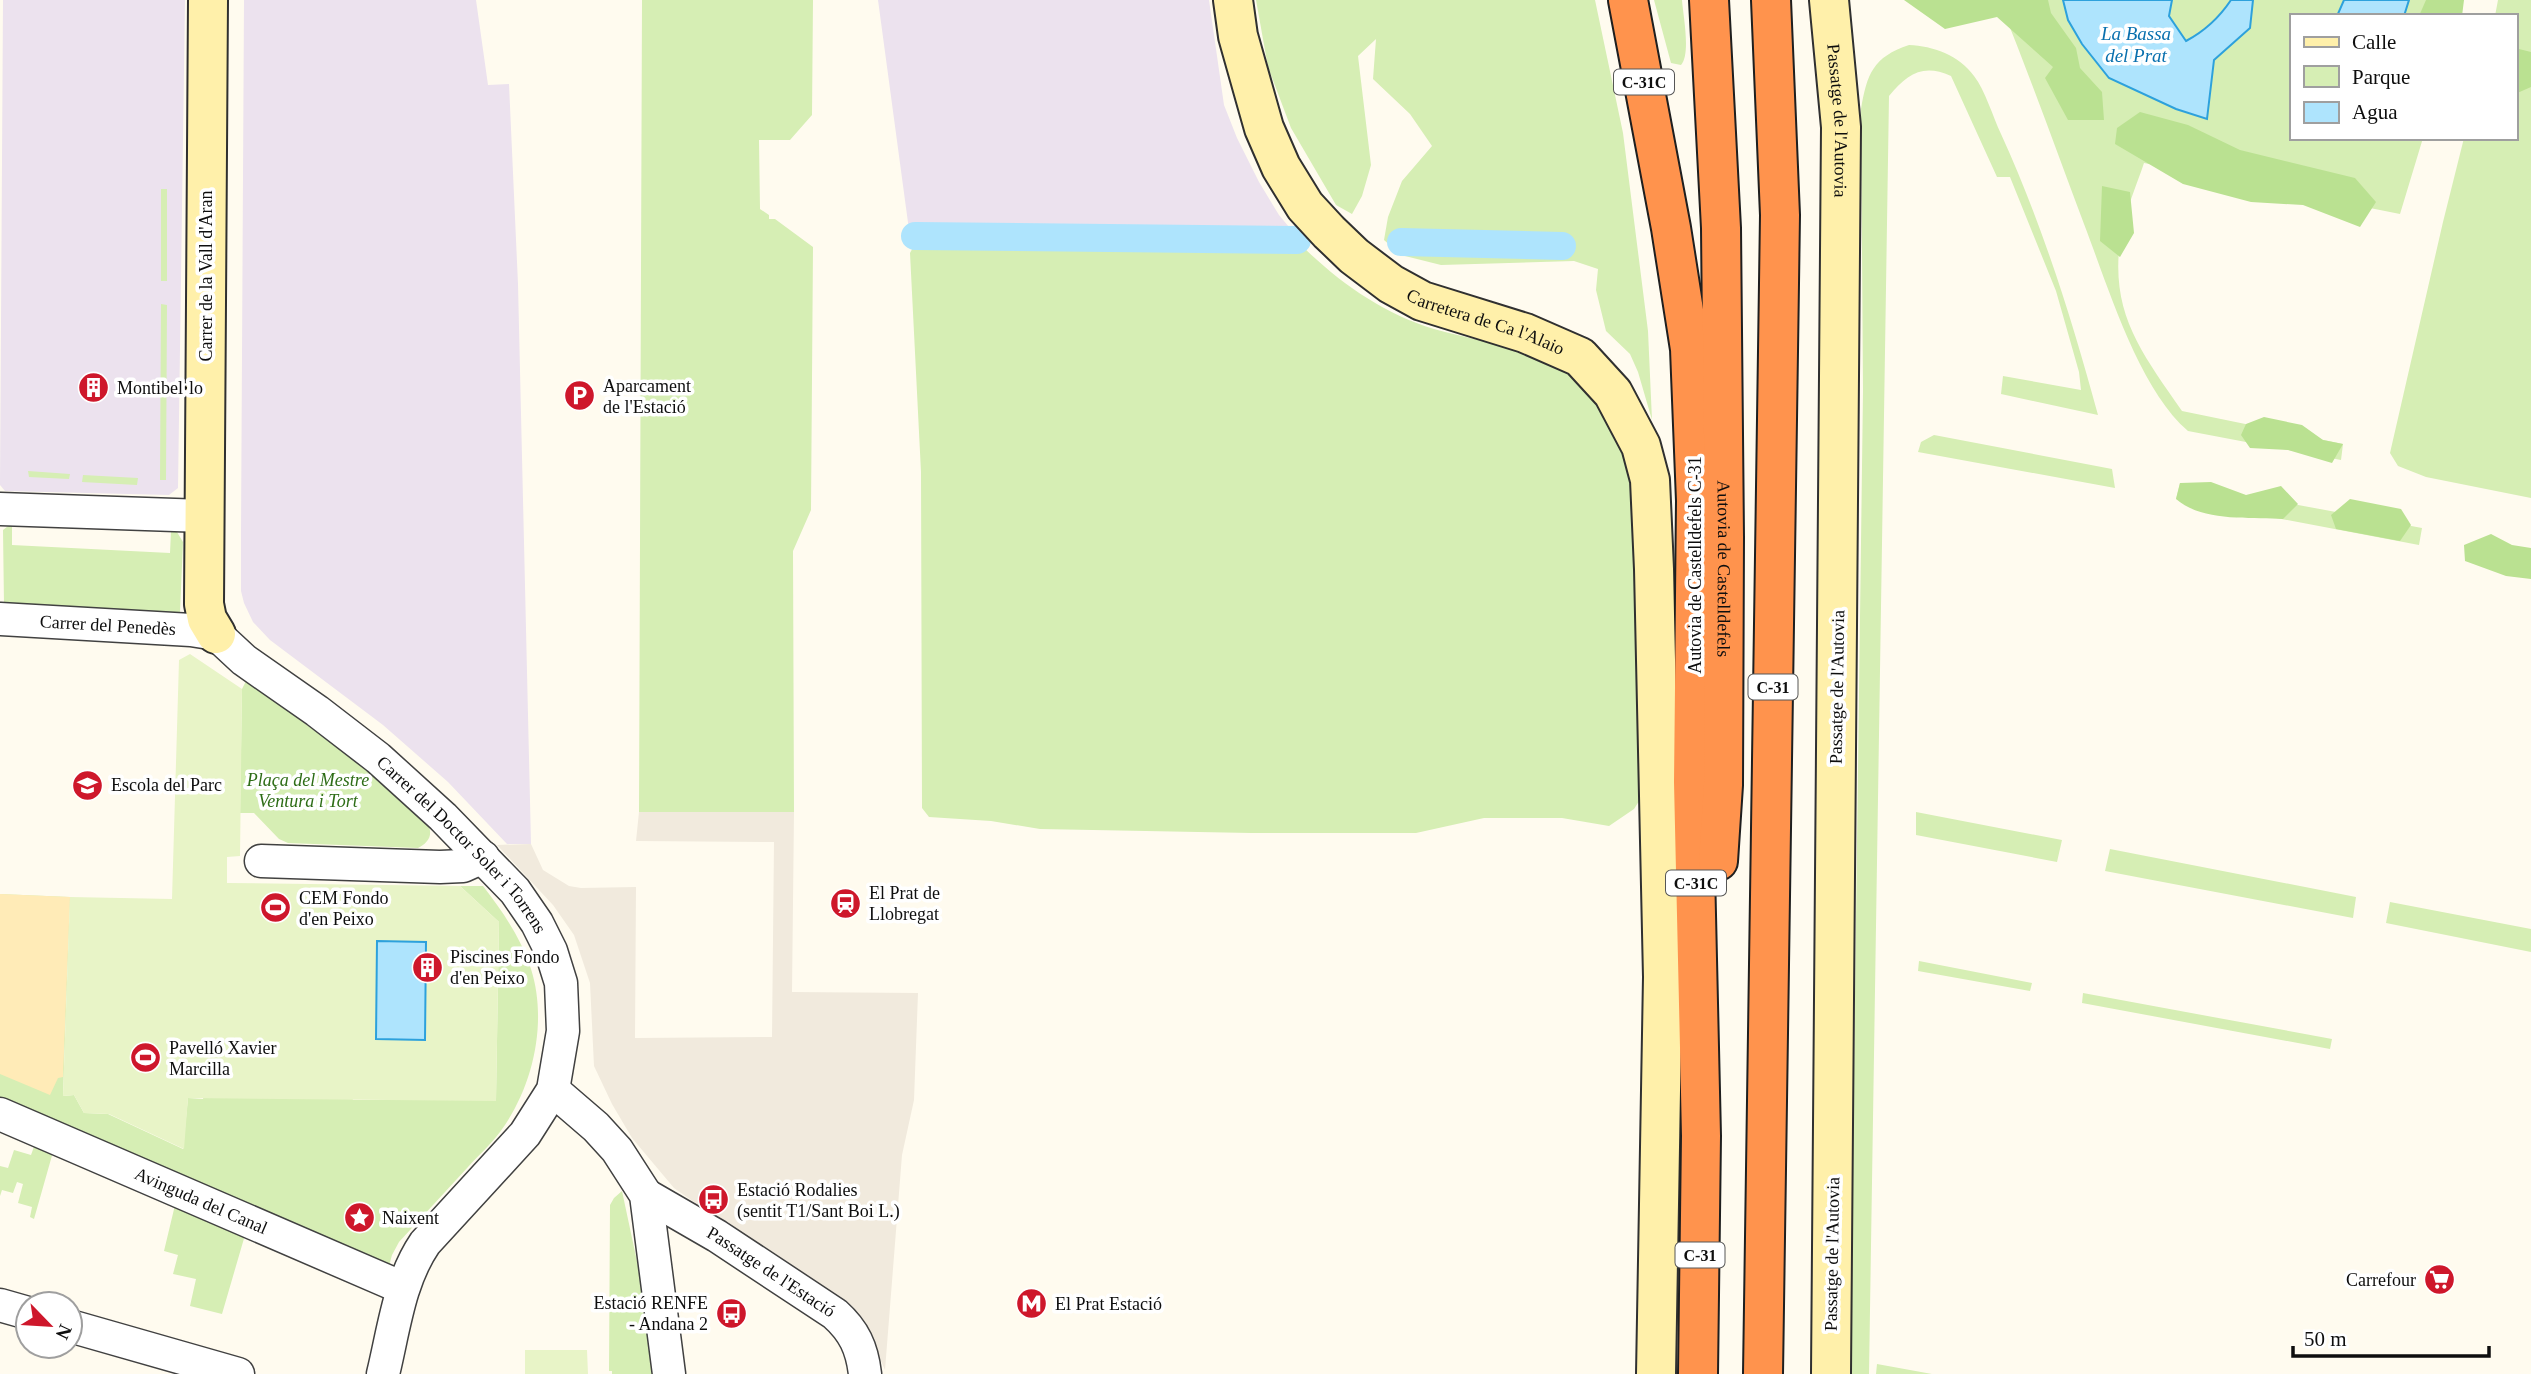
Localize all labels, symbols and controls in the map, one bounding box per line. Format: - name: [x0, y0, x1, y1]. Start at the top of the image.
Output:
- legend: [2290, 14, 2517, 140]
- water label: La Bassa del Prat: [2100, 23, 2171, 66]
- text: Calle: [2352, 30, 2396, 54]
- street label: Passatge de l'Autovia: [1823, 43, 1851, 198]
- text: Parque: [2352, 65, 2410, 89]
- road number: C-31C: [1614, 69, 1674, 94]
- text: Agua: [2352, 100, 2398, 124]
- street label: Carrer de la Vall d'Aran: [196, 191, 216, 361]
- street label: Carretera de Ca l'Alaio: [1403, 285, 1567, 359]
- building icon: Montibel·lo: [77, 371, 111, 405]
- place label: Aparcament de l'Estació: [603, 376, 691, 417]
- place label: Montibel·lo: [117, 378, 203, 398]
- parking icon: Aparcament de l'Estació: [563, 379, 597, 413]
- street label: Autovia de Castelldefels C-31: [1685, 456, 1705, 674]
- street label: Autovia de Castelldefels: [1713, 480, 1734, 657]
- street label: Passatge de l'Autovia: [1826, 610, 1848, 764]
- street label: Carrer del Penedès: [39, 611, 176, 639]
- road number: C-31: [1748, 674, 1798, 700]
- street label: Carrer del Doctor Soler i Torrens: [373, 752, 551, 937]
- school or university icon: Escola del Parc: [71, 768, 105, 802]
- park label: Plaça del Mestre Ventura i Tort: [246, 770, 369, 811]
- place label: Escola del Parc: [111, 775, 222, 795]
- road number: C-31C: [1666, 870, 1726, 896]
- place label: El Prat de Llobregat: [869, 883, 940, 924]
- station icon: El Prat de Llobregat: [829, 886, 863, 920]
- place label: CEM Fondo d'en Peixo: [299, 888, 389, 929]
- sports icon: CEM Fondo d'en Peixo: [259, 891, 293, 925]
- place label: Piscines Fondo d'en Peixo: [450, 947, 560, 988]
- building icon: Piscines Fondo d'en Peixo: [410, 950, 444, 984]
- place label: Pavelló Xavier Marcilla: [169, 1038, 276, 1079]
- sports icon: Pavelló Xavier Marcilla: [129, 1041, 163, 1075]
- street label: Avinguda del Canal: [132, 1163, 271, 1238]
- street label: Passatge de l'Autovia: [1821, 1177, 1843, 1331]
- place label: Estació Rodalies (sentit T1/Sant Boi L.): [737, 1180, 900, 1222]
- bus stop icon: Estació Rodalies (sentit T1/Sant Boi L.): [697, 1183, 731, 1217]
- place icon: Naixent: [342, 1201, 376, 1235]
- place label: Naixent: [382, 1208, 439, 1228]
- street label: Passatge de l'Estació: [704, 1223, 839, 1321]
- road number: C-31: [1676, 1242, 1724, 1268]
- supermarket icon: Carrefour: [2422, 1263, 2456, 1297]
- place label: Carrefour: [2346, 1270, 2416, 1290]
- metro station icon: El Prat Estació: [1015, 1287, 1049, 1321]
- north arrow: [14, 1290, 84, 1360]
- place label: Estació RENFE - Andana 2: [594, 1293, 708, 1334]
- place label: El Prat Estació: [1055, 1294, 1162, 1314]
- bus stop icon: Estació RENFE - Andana 2: [714, 1296, 748, 1330]
- scale bar: [2293, 1314, 2489, 1358]
- text: N: [51, 1321, 76, 1343]
- text: 50 m: [2304, 1327, 2347, 1351]

